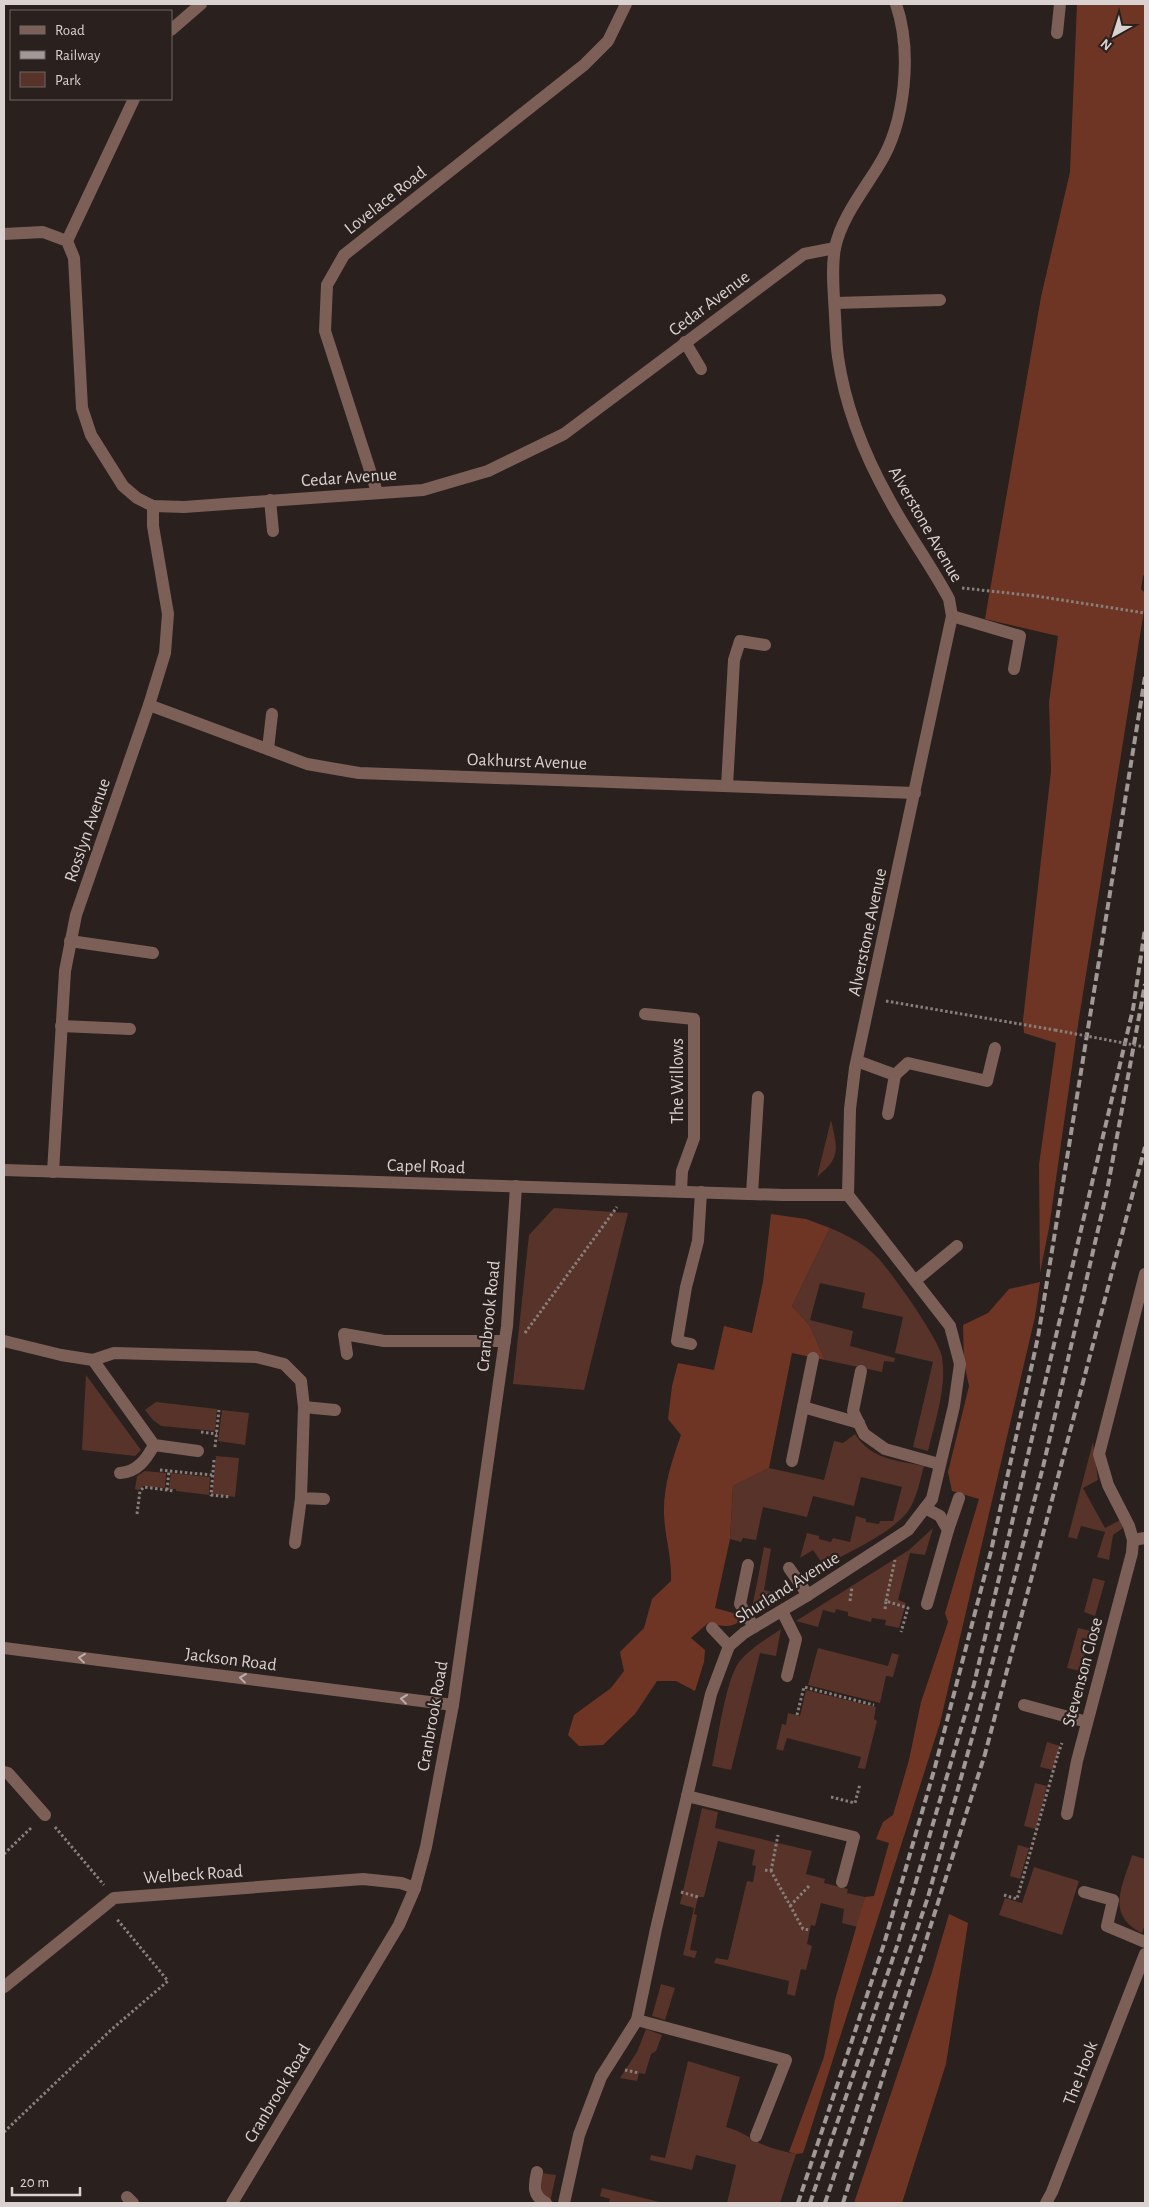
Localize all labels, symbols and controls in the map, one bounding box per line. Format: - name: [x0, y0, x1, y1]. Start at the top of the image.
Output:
- legend: [10, 10, 172, 100]
- north arrow: [1089, 10, 1139, 60]
- text: Road: [55, 23, 85, 38]
- text: N: [1098, 36, 1115, 53]
- text: Railway: [55, 48, 101, 63]
- text: Park: [55, 73, 81, 88]
- street label: Lovelace Road: [341, 163, 430, 238]
- street label: Cedar Avenue: [666, 268, 753, 340]
- street label: Alverstone Avenue: [885, 464, 965, 585]
- street label: Cedar Avenue: [301, 466, 398, 490]
- street label: Oakhurst Avenue: [467, 751, 587, 773]
- street label: Rosslyn Avenue: [62, 776, 114, 884]
- street label: Alverstone Avenue: [846, 867, 890, 998]
- street label: The Willows: [669, 1038, 687, 1124]
- street label: Capel Road: [386, 1157, 465, 1177]
- street label: Cranbrook Road: [474, 1260, 504, 1373]
- street label: Shurland Avenue: [732, 1549, 843, 1627]
- street label: Stevenson Close: [1060, 1616, 1106, 1729]
- street label: Jackson Road: [184, 1645, 278, 1675]
- one-way arrow: [78, 1653, 86, 1663]
- street label: Cranbrook Road: [414, 1660, 452, 1773]
- one-way arrow: [239, 1673, 247, 1684]
- one-way arrow: [400, 1694, 408, 1705]
- street label: Welbeck Road: [143, 1863, 243, 1887]
- street label: The Hook: [1061, 2038, 1102, 2108]
- street label: Cranbrook Road: [241, 2041, 314, 2146]
- scale bar: [12, 2164, 80, 2196]
- text: 20 m: [20, 2175, 49, 2190]

